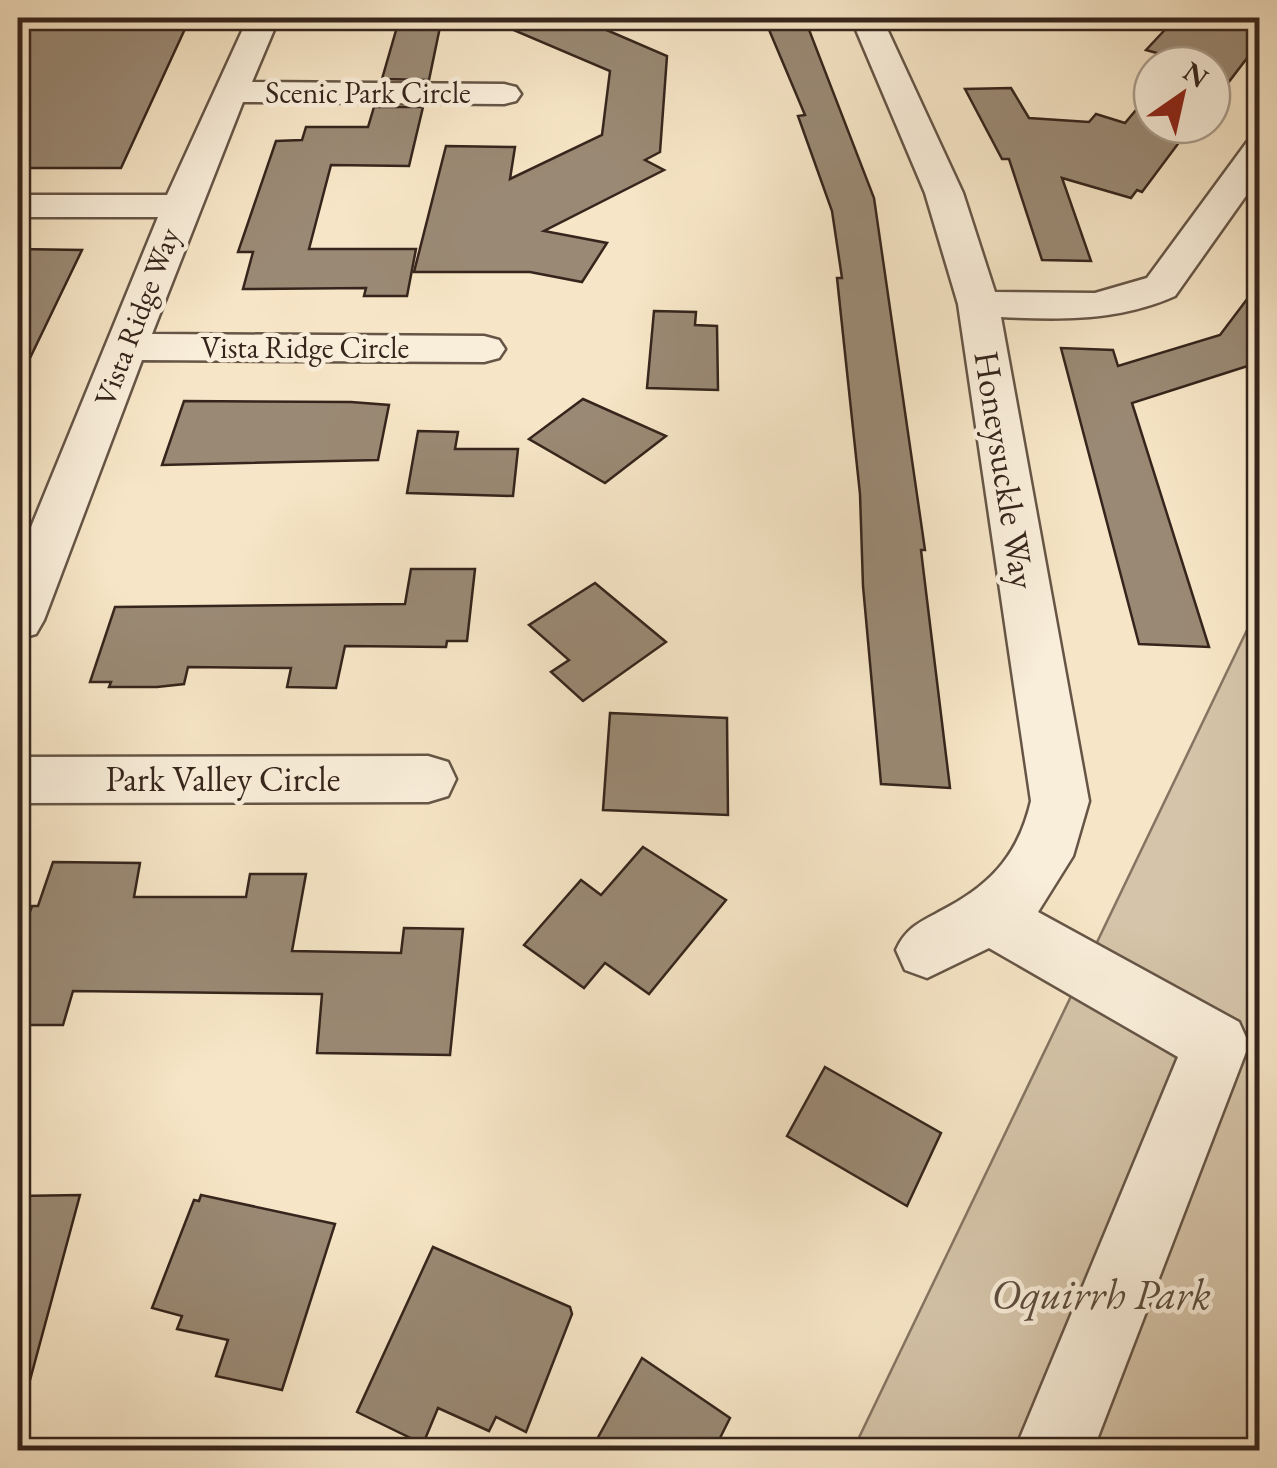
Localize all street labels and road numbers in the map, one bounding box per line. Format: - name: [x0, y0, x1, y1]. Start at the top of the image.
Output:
- street label: Scenic Park Circle: [265, 73, 471, 112]
- street label: Vista Ridge Way: [85, 221, 189, 412]
- street label: Vista Ridge Circle: [201, 328, 409, 367]
- street label: Honeysuckle Way: [964, 348, 1047, 593]
- street label: Park Valley Circle: [106, 756, 340, 801]

